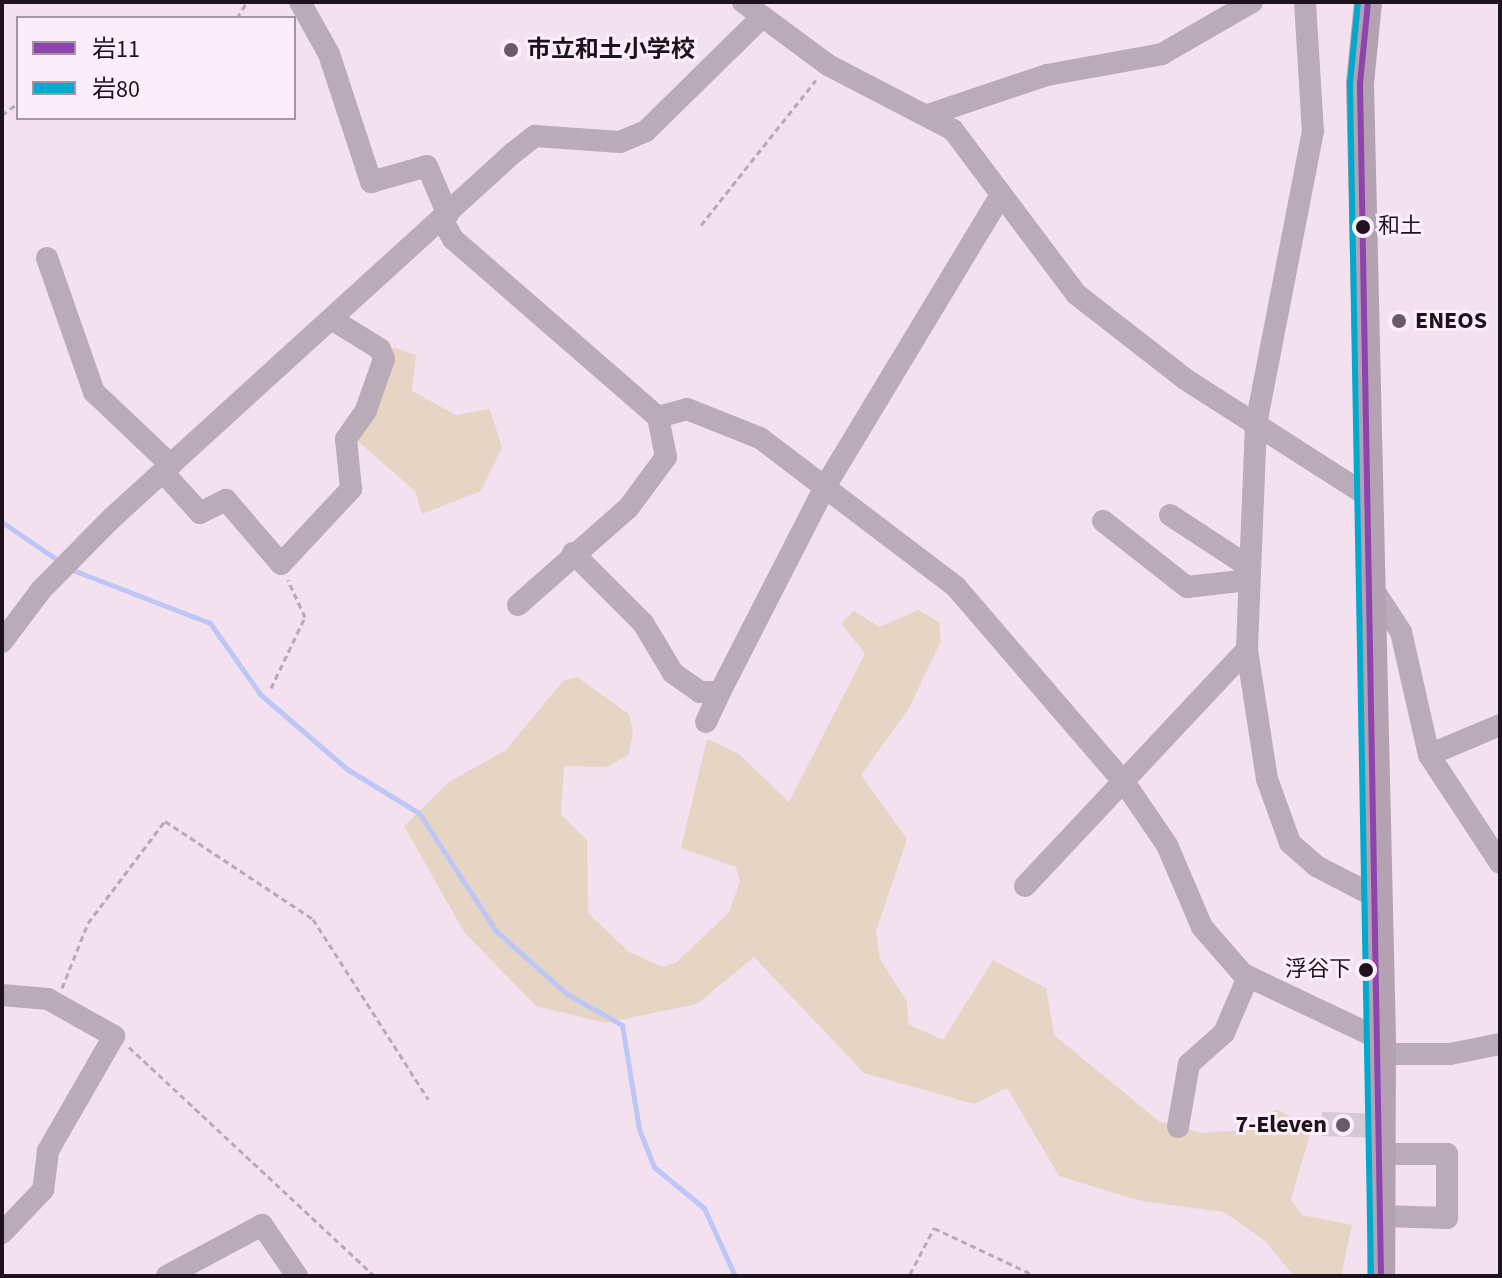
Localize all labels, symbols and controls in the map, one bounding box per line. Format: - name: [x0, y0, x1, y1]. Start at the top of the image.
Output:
- legend: [16, 16, 296, 120]
- text: 岩11: [92, 32, 140, 67]
- place label: 市立和土小学校: [527, 36, 695, 64]
- marker: 市立和土小学校: [502, 41, 520, 59]
- text: 岩80: [92, 72, 140, 107]
- place label: 和土: [1378, 214, 1422, 240]
- marker: 和土: [1355, 219, 1371, 235]
- place label: ENEOS: [1415, 307, 1487, 335]
- marker: ENEOS: [1390, 312, 1408, 330]
- place label: 浮谷下: [1285, 957, 1351, 983]
- marker: 浮谷下: [1358, 962, 1374, 978]
- place label: 7-Eleven: [1236, 1111, 1327, 1139]
- marker: 7-Eleven: [1334, 1116, 1352, 1134]

